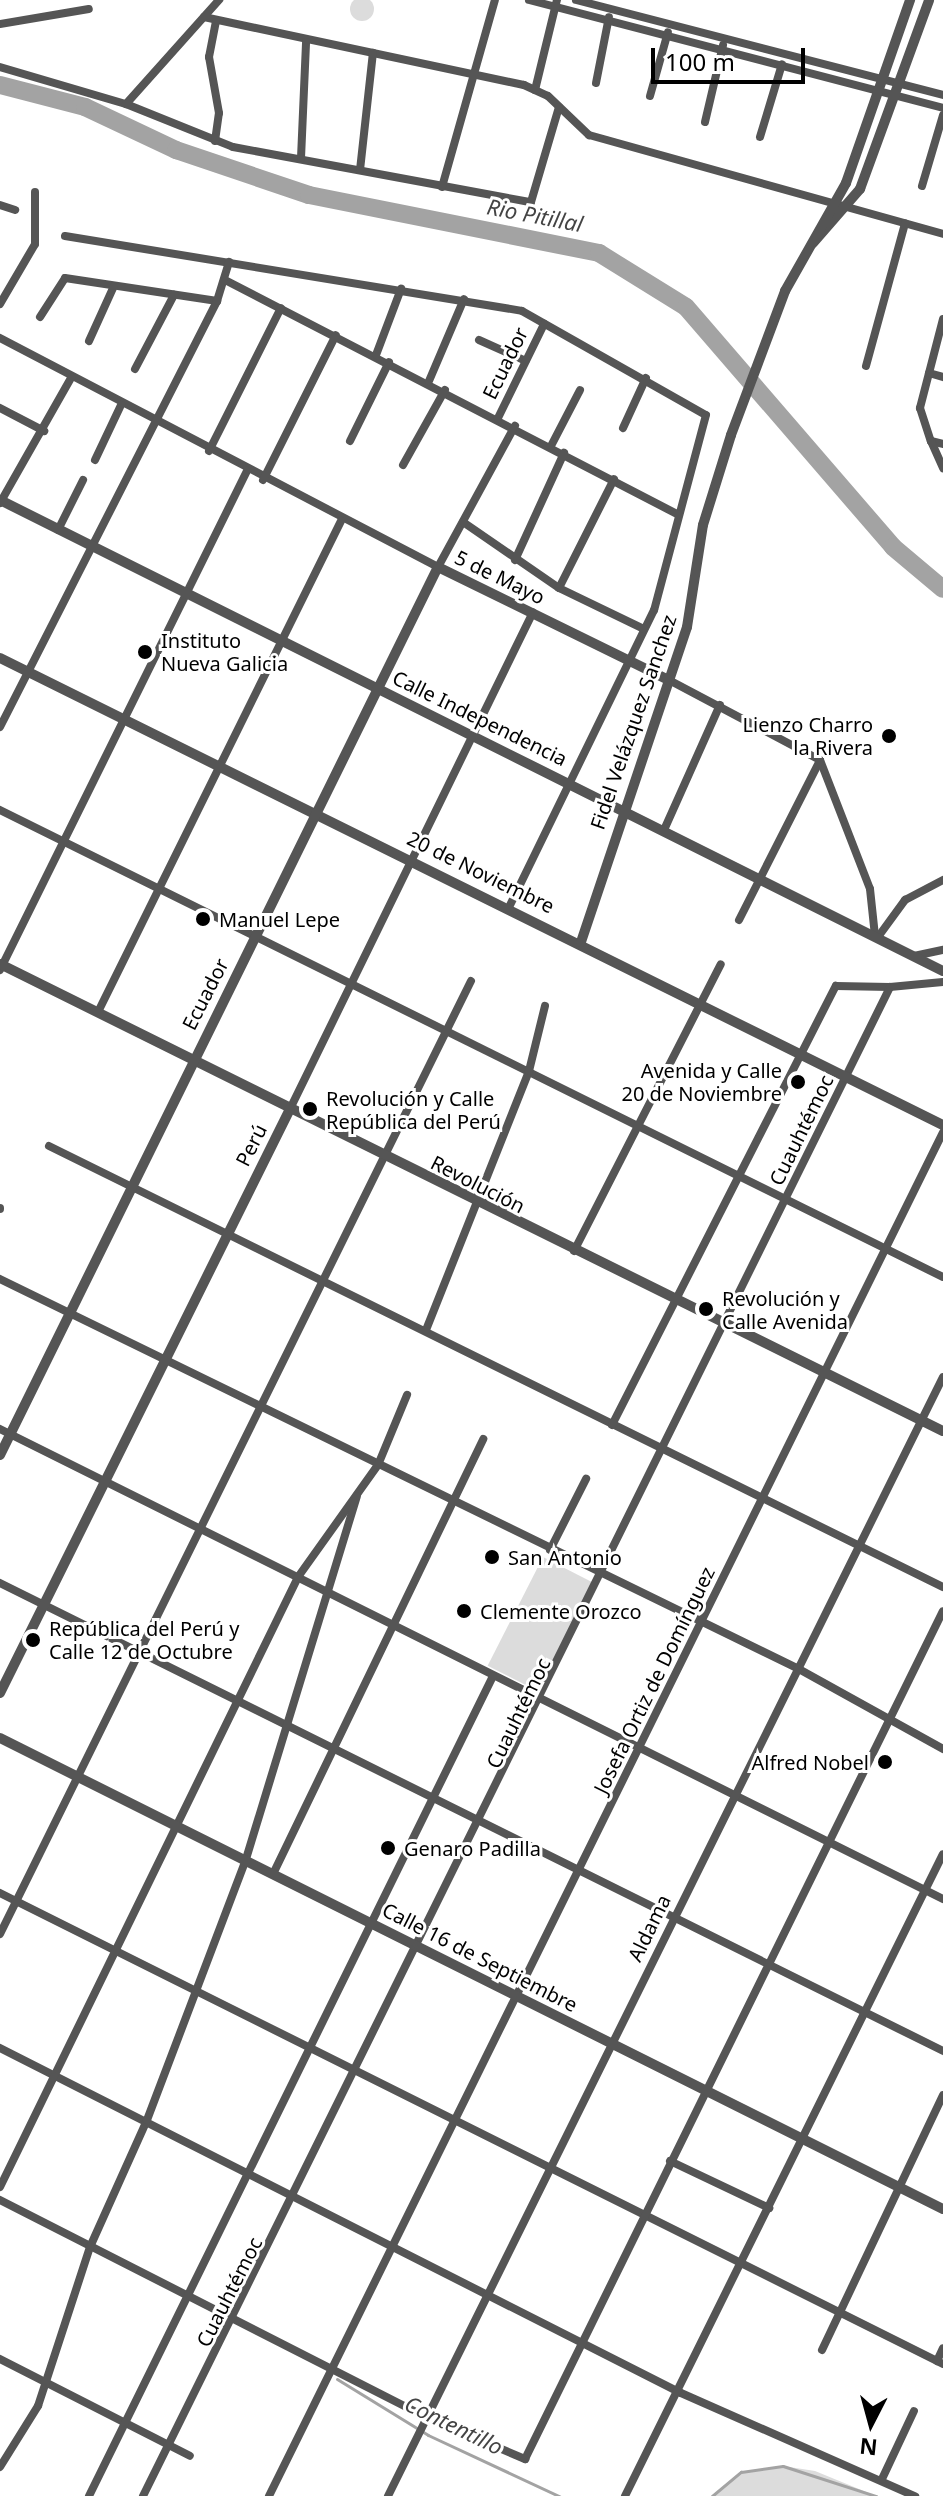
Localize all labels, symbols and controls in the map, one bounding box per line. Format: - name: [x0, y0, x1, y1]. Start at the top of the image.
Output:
- scale bar: [655, 32, 809, 82]
- text: 100 m: [665, 45, 735, 78]
- water label: Rio Pitillal: [485, 193, 585, 237]
- street label: Ecuador: [477, 323, 533, 403]
- street label: 5 de Mayo: [451, 545, 549, 609]
- street label: Fidel Velázquez Sanchez: [585, 611, 681, 833]
- place label: Instituto Nueva Galicia: [161, 628, 288, 675]
- marker: Instituto Nueva Galicia: [136, 643, 154, 661]
- street label: Calle Independencia: [389, 665, 571, 771]
- place label: Lienzo Charro la Rivera: [743, 712, 873, 759]
- marker: Lienzo Charro la Rivera: [880, 727, 898, 745]
- street label: 20 de Noviembre: [404, 826, 558, 918]
- place label: Manuel Lepe: [219, 907, 340, 931]
- marker: Manuel Lepe: [194, 910, 212, 928]
- street label: Ecuador: [177, 954, 233, 1034]
- place label: Avenida y Calle 20 de Noviembre: [622, 1058, 782, 1105]
- street label: Cuauhtémoc: [764, 1071, 838, 1189]
- marker: Avenida y Calle 20 de Noviembre: [789, 1073, 807, 1091]
- place label: Revolución y Calle República del Perú: [326, 1086, 501, 1133]
- marker: Revolución y Calle República del Perú: [301, 1100, 319, 1118]
- street label: Perú: [230, 1120, 272, 1170]
- street label: Revolución: [427, 1150, 529, 1218]
- place label: Revolución y Calle Avenida: [722, 1286, 848, 1333]
- marker: Revolución y Calle Avenida: [697, 1300, 715, 1318]
- place label: San Antonio: [508, 1545, 622, 1569]
- marker: San Antonio: [483, 1548, 501, 1566]
- street label: Josefa Ortiz de Domínguez: [589, 1563, 719, 1797]
- place label: Clemente Orozco: [480, 1599, 642, 1623]
- marker: Clemente Orozco: [455, 1602, 473, 1620]
- place label: República del Perú y Calle 12 de Octubre: [49, 1616, 239, 1663]
- marker: República del Perú y Calle 12 de Octubre: [24, 1631, 42, 1649]
- street label: Cuauhtémoc: [481, 1654, 555, 1772]
- place label: Alfred Nobel: [752, 1750, 869, 1774]
- marker: Alfred Nobel: [876, 1753, 894, 1771]
- place label: Genaro Padilla: [404, 1836, 541, 1860]
- marker: Genaro Padilla: [379, 1839, 397, 1857]
- street label: Aldama: [623, 1891, 675, 1965]
- street label: Calle 16 de Septiembre: [378, 1897, 582, 2017]
- street label: Cuauhtémoc: [191, 2233, 267, 2351]
- north arrow: [831, 2384, 911, 2464]
- water label: Contentillo: [401, 2390, 507, 2460]
- text: N: [858, 2432, 879, 2464]

